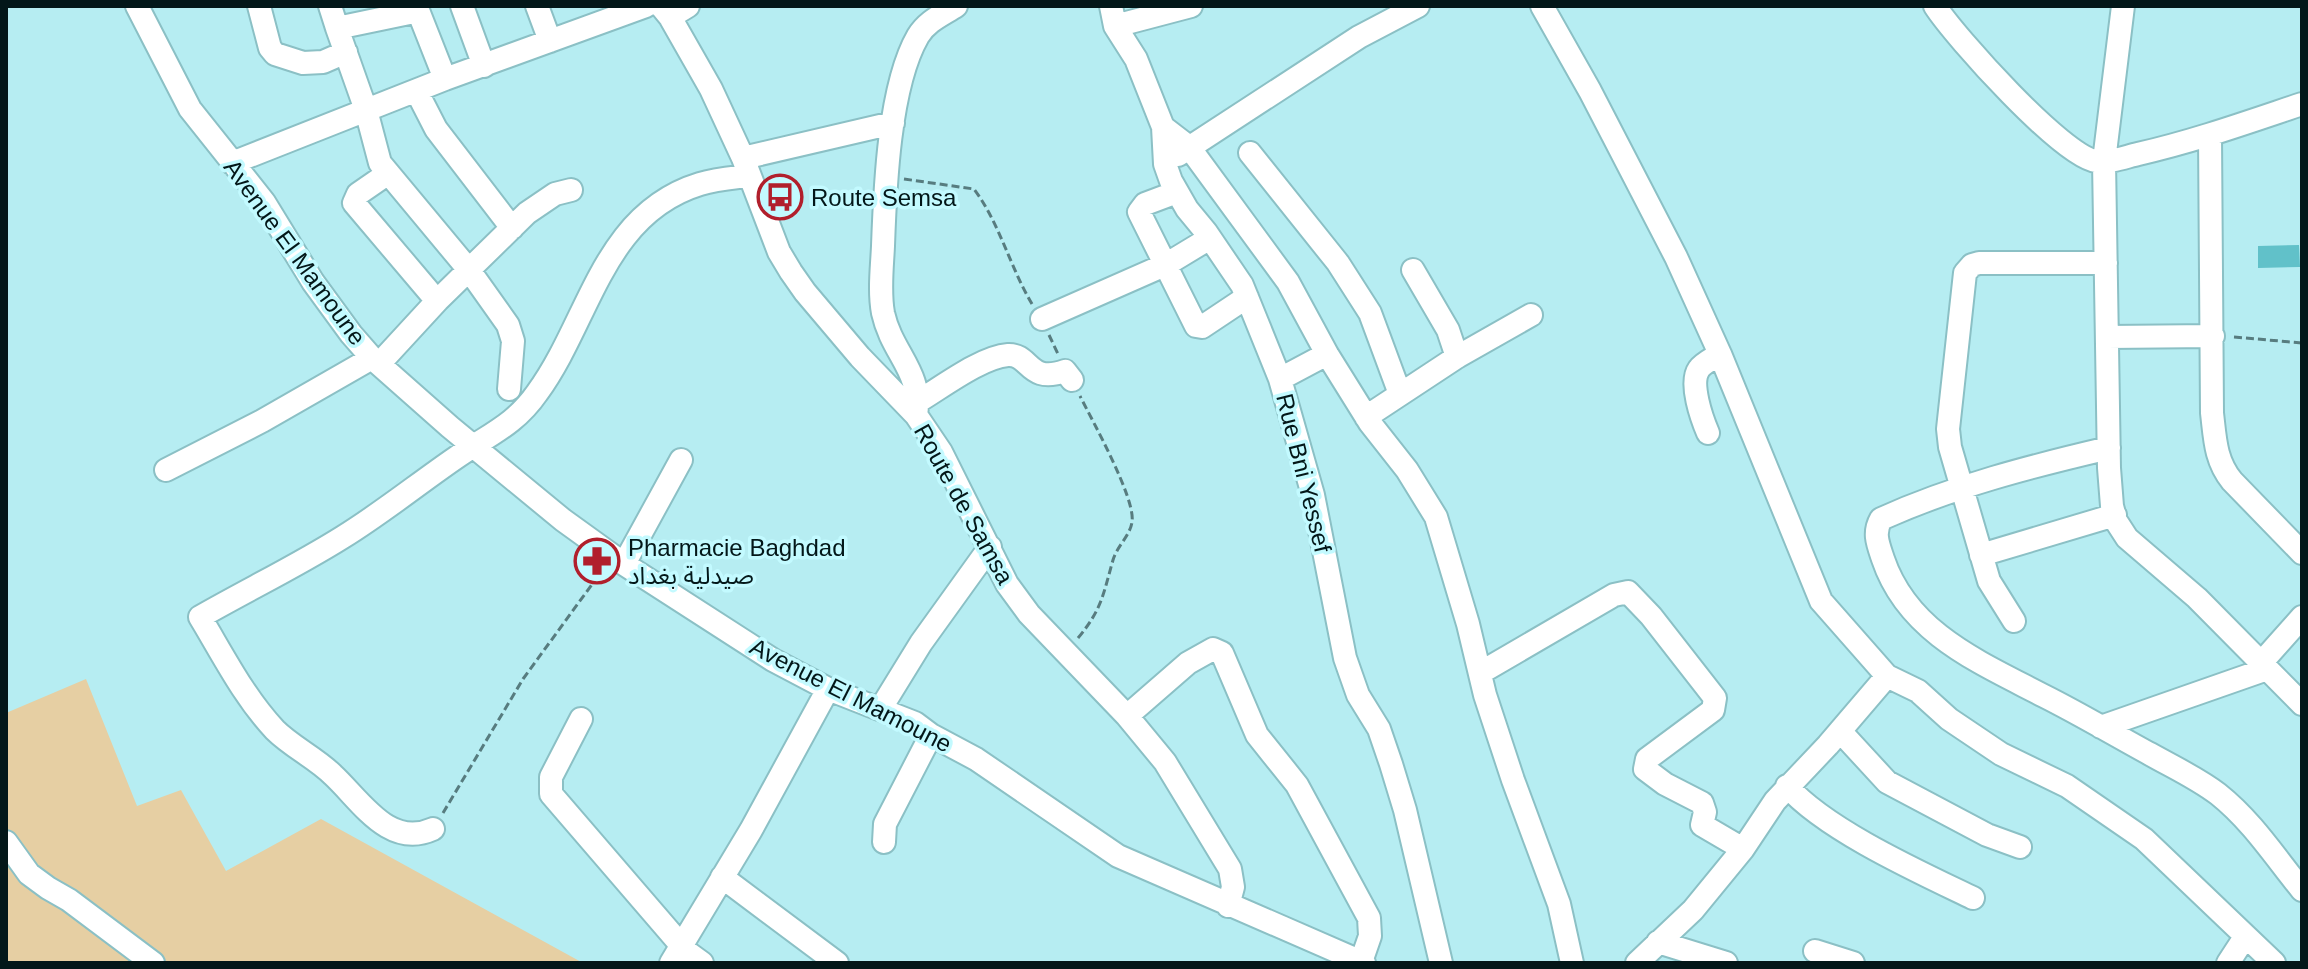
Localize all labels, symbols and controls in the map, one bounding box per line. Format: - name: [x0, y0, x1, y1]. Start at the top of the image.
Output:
- street label: Avenue El Mamoune: [219, 154, 371, 350]
- bus stop icon: Route Semsa: [756, 173, 804, 221]
- place label: Route Semsa: [811, 184, 957, 211]
- street label: Rue Bni Yessef: [1271, 391, 1337, 556]
- street label: Route de Samsa: [909, 419, 1019, 589]
- place label: Pharmacie Baghdad صيدلية بغداد: [628, 534, 845, 589]
- pharmacy icon: Pharmacie Baghdad صيدلية بغداد: [573, 537, 621, 585]
- street label: Avenue El Mamoune: [746, 632, 956, 758]

